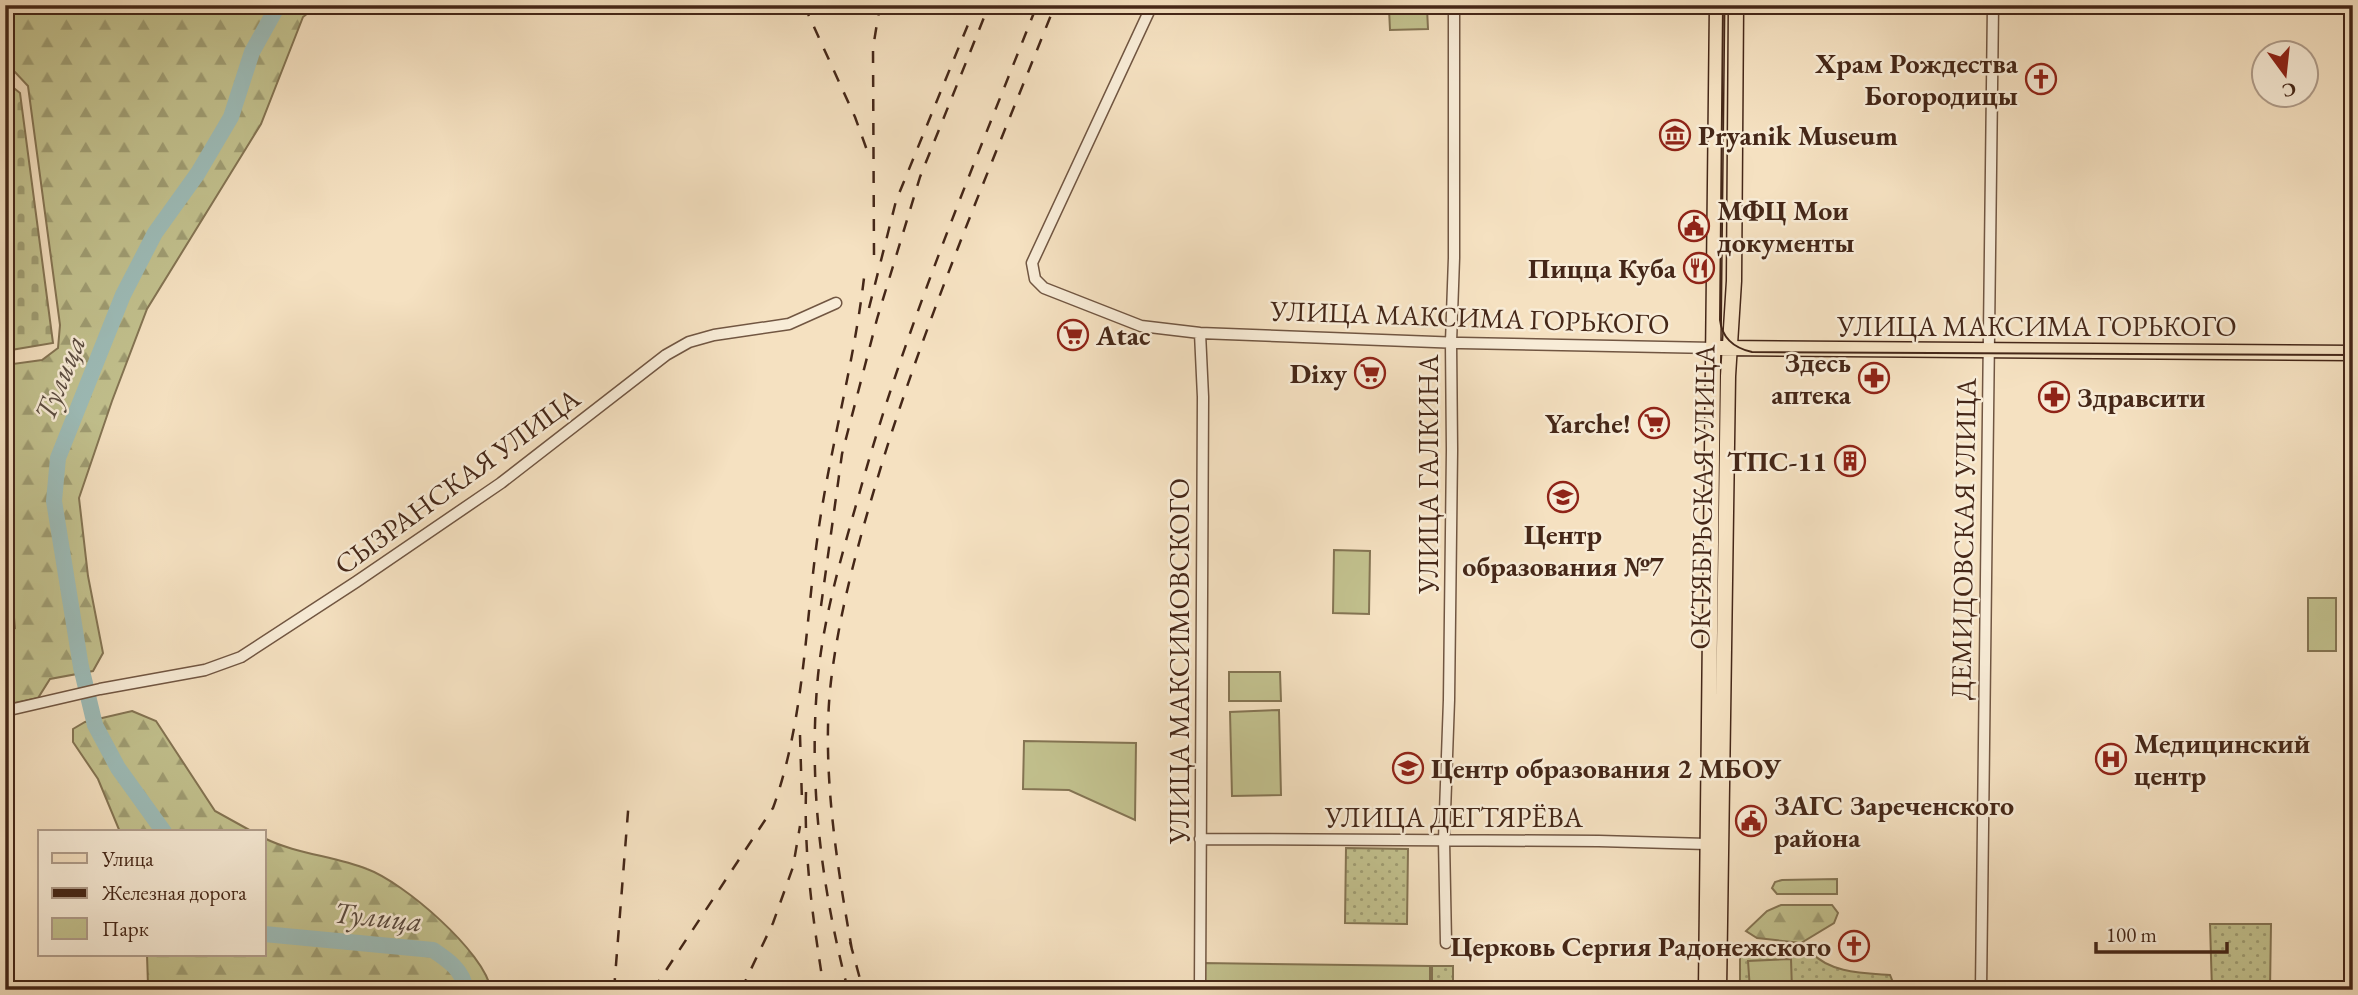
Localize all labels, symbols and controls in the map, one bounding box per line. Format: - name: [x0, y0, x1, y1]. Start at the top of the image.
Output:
- north arrow: [2250, 38, 2320, 108]
- place label: Храм Рождества Богородицы: [1814, 45, 2019, 113]
- church icon: Храм Рождества Богородицы: [2024, 62, 2058, 96]
- text: С: [2280, 76, 2299, 104]
- place label: Pryanik Museum: [1698, 117, 1898, 153]
- museum icon: Pryanik Museum: [1658, 118, 1692, 152]
- place label: МФЦ Мои документы: [1717, 192, 1854, 260]
- public building icon: МФЦ Мои документы: [1677, 209, 1711, 243]
- place label: Пицца Куба: [1528, 250, 1677, 286]
- restaurant icon: Пицца Куба: [1682, 251, 1716, 285]
- street label: УЛИЦА МАКСИМА ГОРЬКОГО: [1269, 292, 1670, 342]
- street label: УЛИЦА МАКСИМА ГОРЬКОГО: [1836, 308, 2237, 344]
- place label: Atac: [1095, 317, 1150, 353]
- supermarket icon: Atac: [1056, 318, 1090, 352]
- water label: Тулица: [25, 329, 94, 426]
- street label: ОКТЯБРЬСКАЯ УЛИЦА: [1681, 344, 1723, 650]
- place label: Здесь аптека: [1771, 344, 1852, 412]
- street label: УЛИЦА ГАЛКИНА: [1410, 354, 1446, 595]
- place label: Dixy: [1290, 355, 1348, 391]
- supermarket icon: Dixy: [1353, 356, 1387, 390]
- pharmacy icon: Здесь аптека: [1857, 361, 1891, 395]
- street label: ДЕМИДОВСКАЯ УЛИЦА: [1942, 377, 1984, 700]
- street label: СЫЗРАНСКАЯ УЛИЦА: [327, 379, 587, 582]
- place label: Здравсити: [2077, 379, 2205, 415]
- pharmacy icon: Здравсити: [2037, 380, 2071, 414]
- place label: Yarche!: [1545, 405, 1631, 441]
- supermarket icon: Yarche!: [1637, 406, 1671, 440]
- place label: ТПС-11: [1727, 443, 1827, 479]
- building icon: ТПС-11: [1833, 444, 1867, 478]
- street label: УЛИЦА МАКСИМОВСКОГО: [1161, 478, 1197, 845]
- school or university icon: Центр образования №7: [1546, 480, 1580, 514]
- place label: Центр образования №7: [1462, 516, 1664, 584]
- place label: Медицинский центр: [2134, 725, 2310, 793]
- hospital icon: Медицинский центр: [2094, 742, 2128, 776]
- place label: Центр образования 2 МБОУ: [1431, 750, 1781, 786]
- school or university icon: Центр образования 2 МБОУ: [1391, 751, 1425, 785]
- place label: ЗАГС Зареченского района: [1774, 787, 2014, 855]
- street label: УЛИЦА ДЕГТЯРЁВА: [1324, 799, 1584, 835]
- public building icon: ЗАГС Зареченского района: [1734, 804, 1768, 838]
- legend: [38, 830, 266, 956]
- text: Улица: [101, 845, 154, 872]
- text: Железная дорога: [101, 879, 247, 906]
- water label: Тулица: [332, 892, 424, 941]
- scale bar: [2096, 911, 2227, 955]
- text: Парк: [102, 915, 149, 942]
- text: 100 m: [2106, 921, 2157, 948]
- place label: Церковь Сергия Радонежского: [1451, 928, 1831, 964]
- church icon: Церковь Сергия Радонежского: [1837, 929, 1871, 963]

